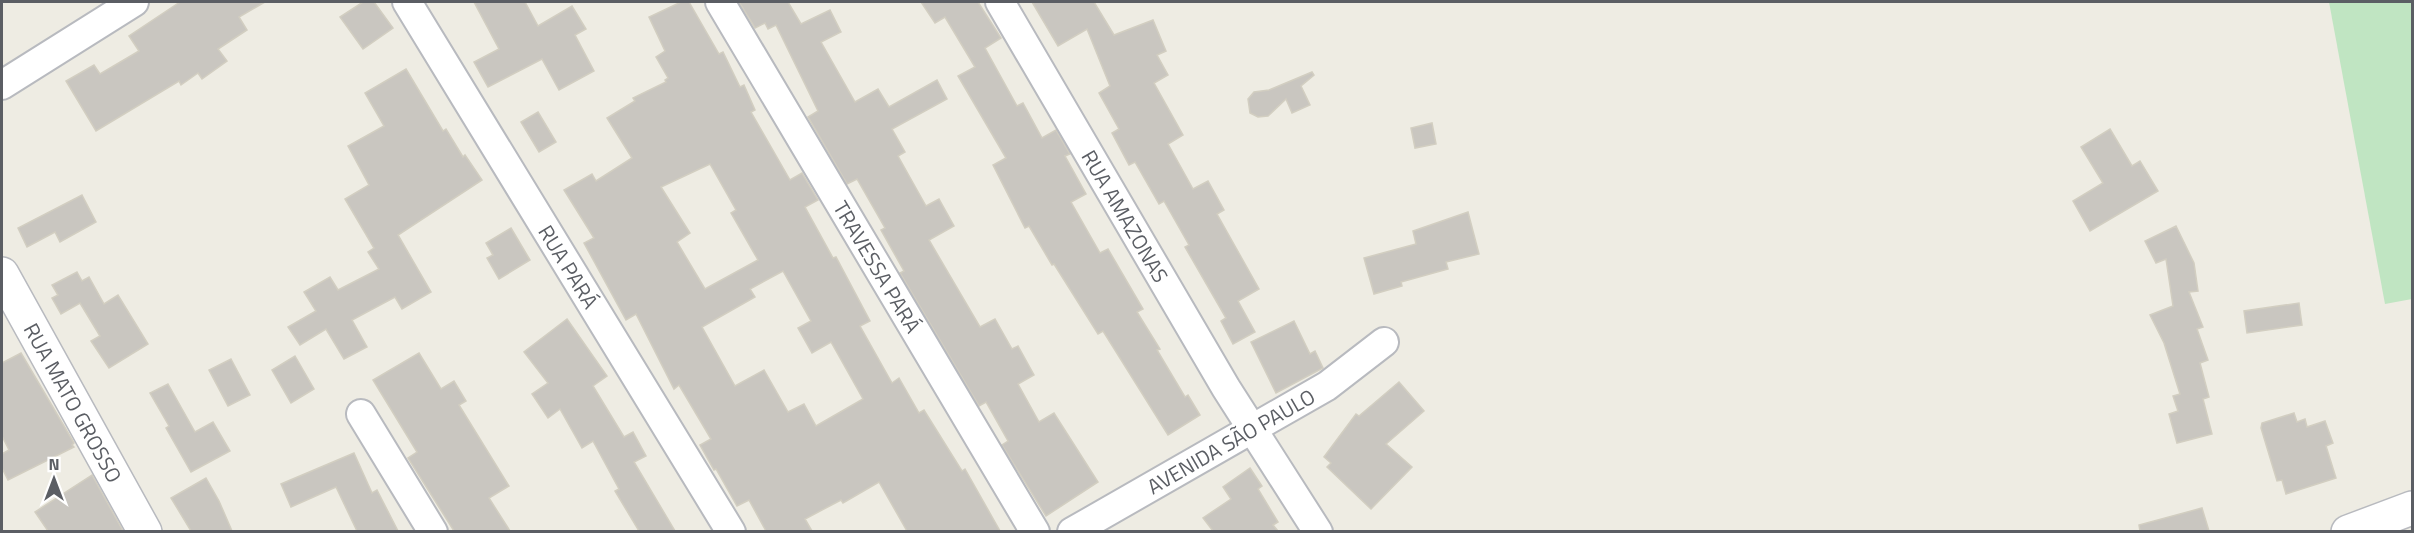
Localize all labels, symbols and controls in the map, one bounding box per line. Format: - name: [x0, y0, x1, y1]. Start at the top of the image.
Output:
- street label: RUA AMAZONAS: [1074, 144, 1177, 288]
- street label: TRAVESSA PARÁ: [826, 195, 929, 339]
- street label: RUA PARÁ: [531, 218, 607, 315]
- street label: RUA MATO GROSSO: [16, 317, 130, 488]
- street label: AVENIDA SÃO PAULO: [1141, 380, 1321, 502]
- north arrow: [24, 449, 84, 509]
- text: N: [48, 452, 60, 476]

